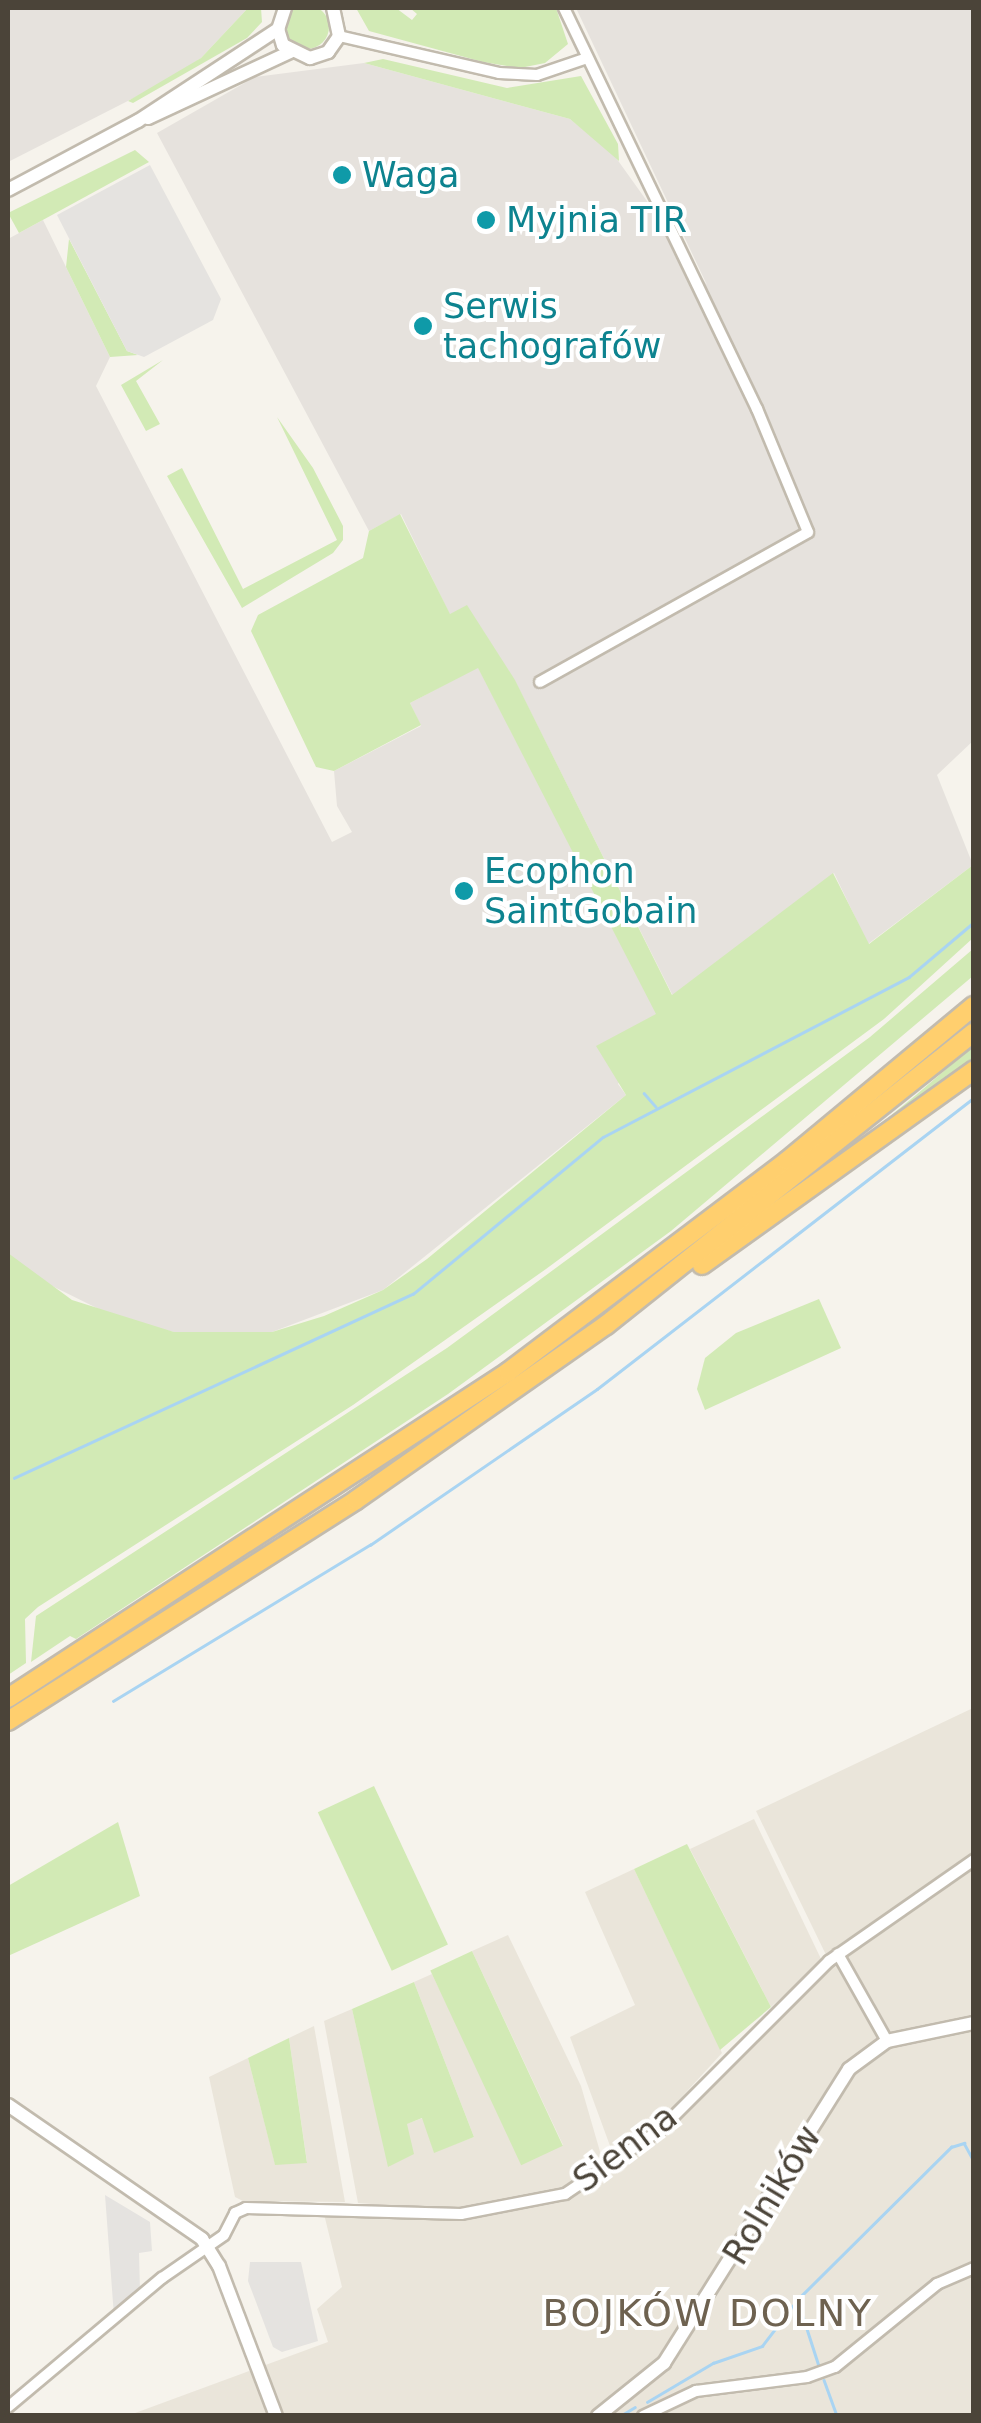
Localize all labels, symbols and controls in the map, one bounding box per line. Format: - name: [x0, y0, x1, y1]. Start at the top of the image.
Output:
- place label: Waga: [362, 154, 459, 196]
- marker: Waga: [331, 164, 353, 186]
- place label: Myjnia TIR: [506, 199, 687, 241]
- marker: Myjnia TIR: [475, 209, 497, 231]
- place label: Serwis tachografów: [443, 285, 661, 367]
- marker: Serwis tachografów: [412, 315, 434, 337]
- place label: Ecophon SaintGobain: [484, 850, 697, 932]
- marker: Ecophon SaintGobain: [453, 880, 475, 902]
- street label: Sienna: [565, 2095, 685, 2201]
- street label: Rolników: [714, 2118, 830, 2272]
- district label: BOJKÓW DOLNY: [543, 2291, 873, 2337]

